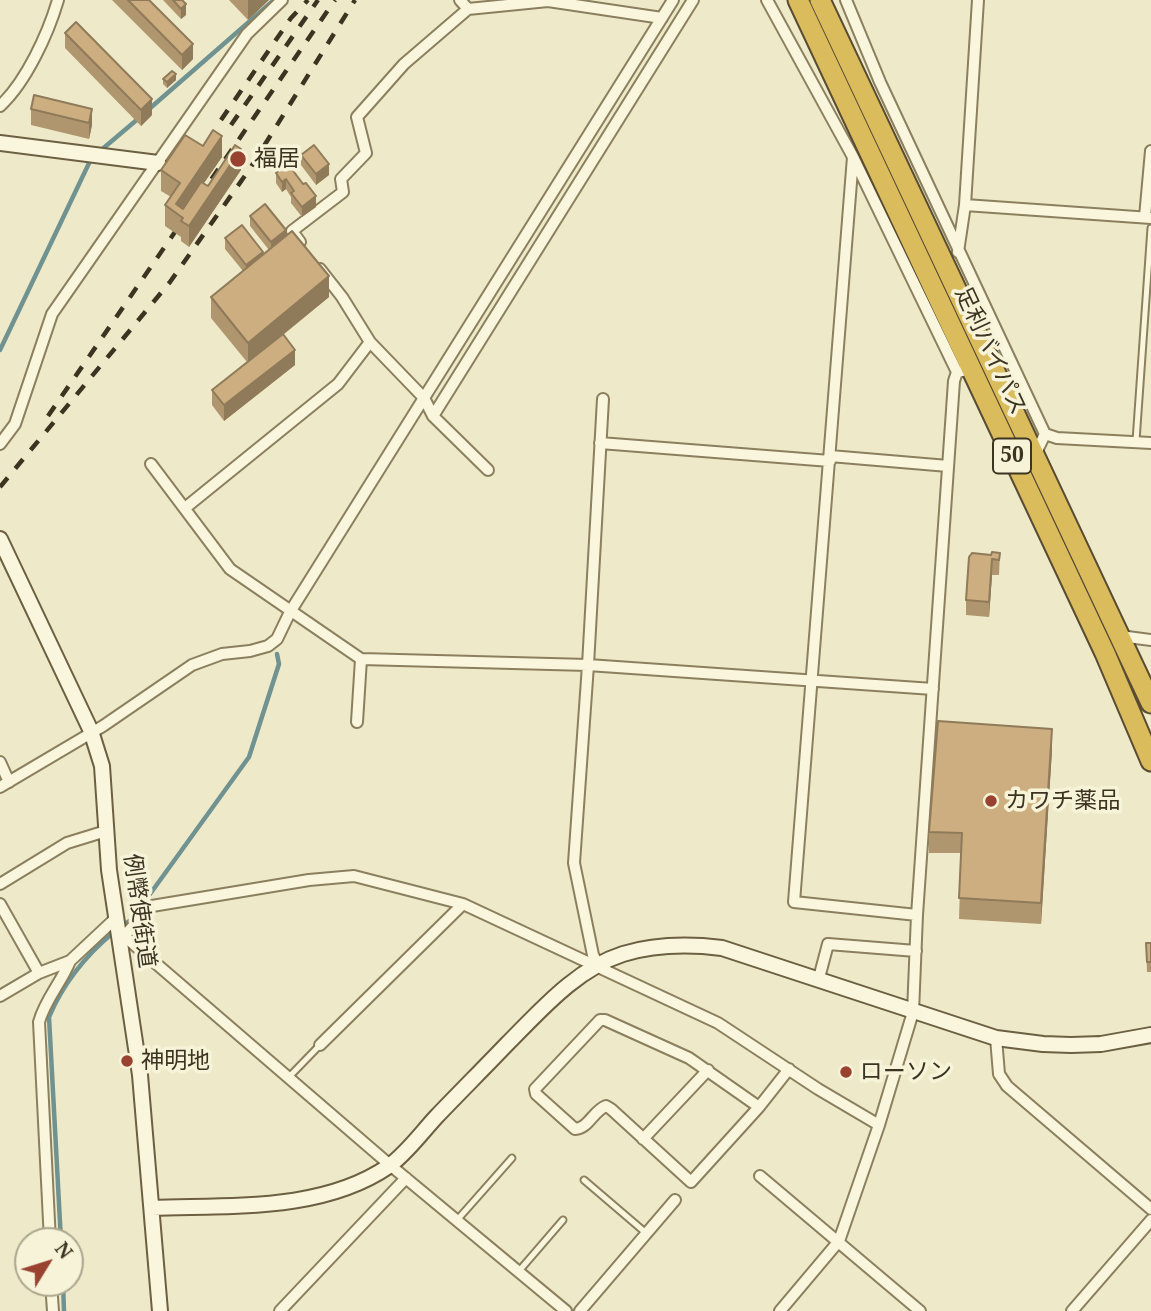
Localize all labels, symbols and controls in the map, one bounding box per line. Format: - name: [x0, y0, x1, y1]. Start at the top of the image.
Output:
- place label: 福居: [254, 145, 300, 173]
- marker: 福居: [228, 149, 248, 169]
- street label: 足利バイパス: [948, 283, 1032, 419]
- road number: 50: [993, 438, 1031, 474]
- place label: カワチ薬品: [1005, 787, 1120, 815]
- marker: カワチ薬品: [983, 793, 999, 809]
- street label: 例幣使街道: [117, 852, 161, 970]
- place label: 神明地: [141, 1047, 210, 1075]
- marker: 神明地: [119, 1053, 135, 1069]
- place label: ローソン: [860, 1058, 952, 1086]
- marker: ローソン: [838, 1064, 854, 1080]
- north arrow: [14, 1227, 84, 1297]
- text: N: [49, 1236, 79, 1264]

